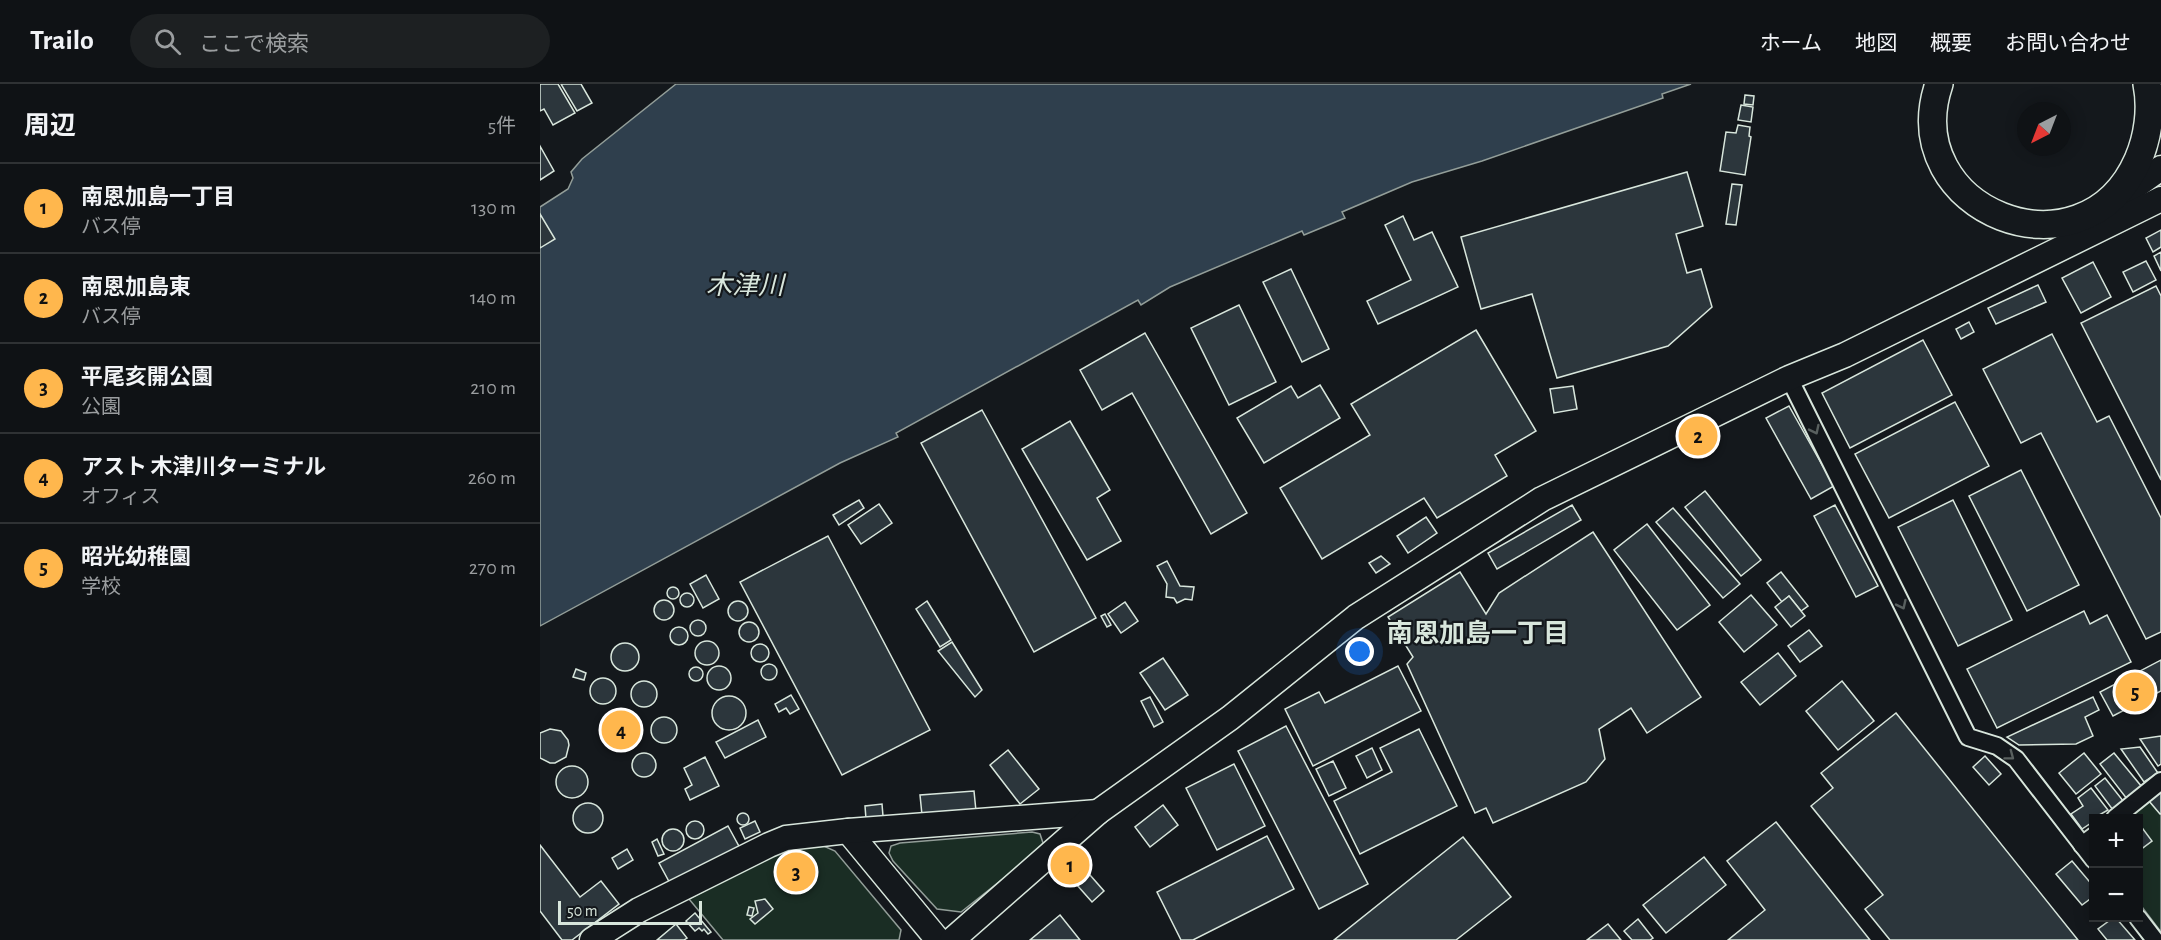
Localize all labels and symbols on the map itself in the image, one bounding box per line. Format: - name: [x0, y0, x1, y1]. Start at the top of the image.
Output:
- north arrow: [2017, 102, 2071, 156]
- water label: 木津川: [706, 272, 787, 299]
- pin: 2: [1678, 414, 1718, 458]
- one-way arrow: [1808, 424, 1820, 435]
- one-way arrow: [1895, 599, 1906, 609]
- district label: 南恩加島一丁目: [1387, 619, 1569, 647]
- your location: [1345, 637, 1374, 666]
- pin: 5: [2116, 670, 2154, 714]
- pin: 4: [602, 708, 640, 752]
- one-way arrow: [2004, 749, 2015, 760]
- pin: 1: [1050, 842, 1090, 888]
- pin: 3: [776, 850, 816, 894]
- scale bar: [558, 898, 702, 926]

